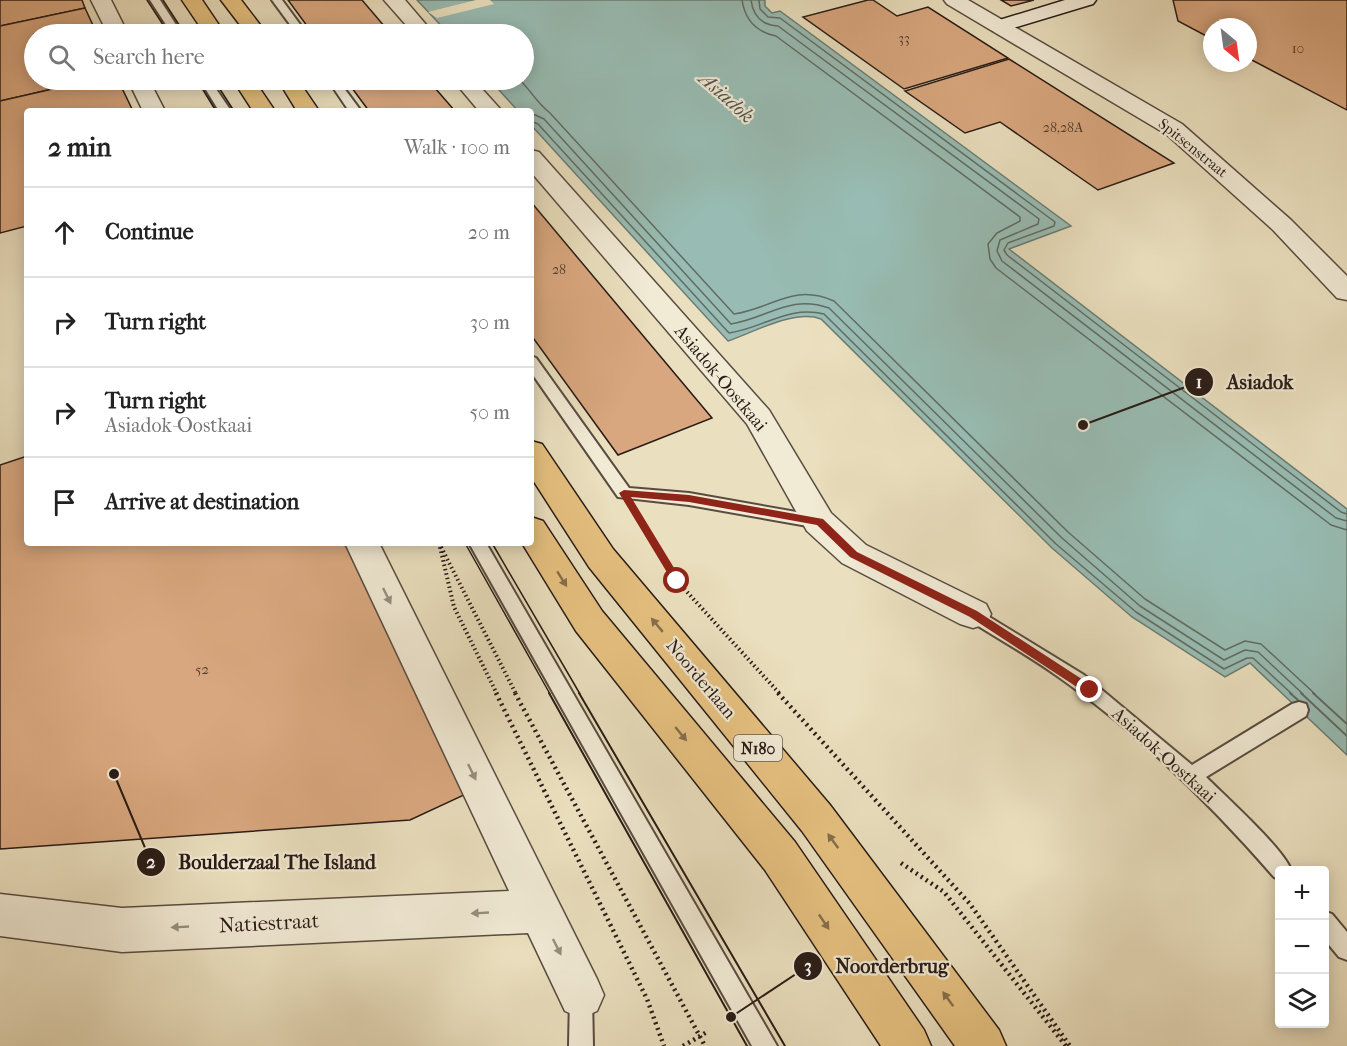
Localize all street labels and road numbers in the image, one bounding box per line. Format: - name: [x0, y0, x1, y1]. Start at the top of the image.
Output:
- street label: Spitsenstraat: [1155, 115, 1232, 182]
- street label: Asiadok-Oostkaai: [669, 320, 772, 436]
- street label: Noorderlaan: [661, 635, 740, 724]
- street label: Asiadok-Oostkaai: [1107, 703, 1220, 808]
- road number: N180: [734, 735, 782, 761]
- street label: Natiestraat: [218, 908, 320, 938]

